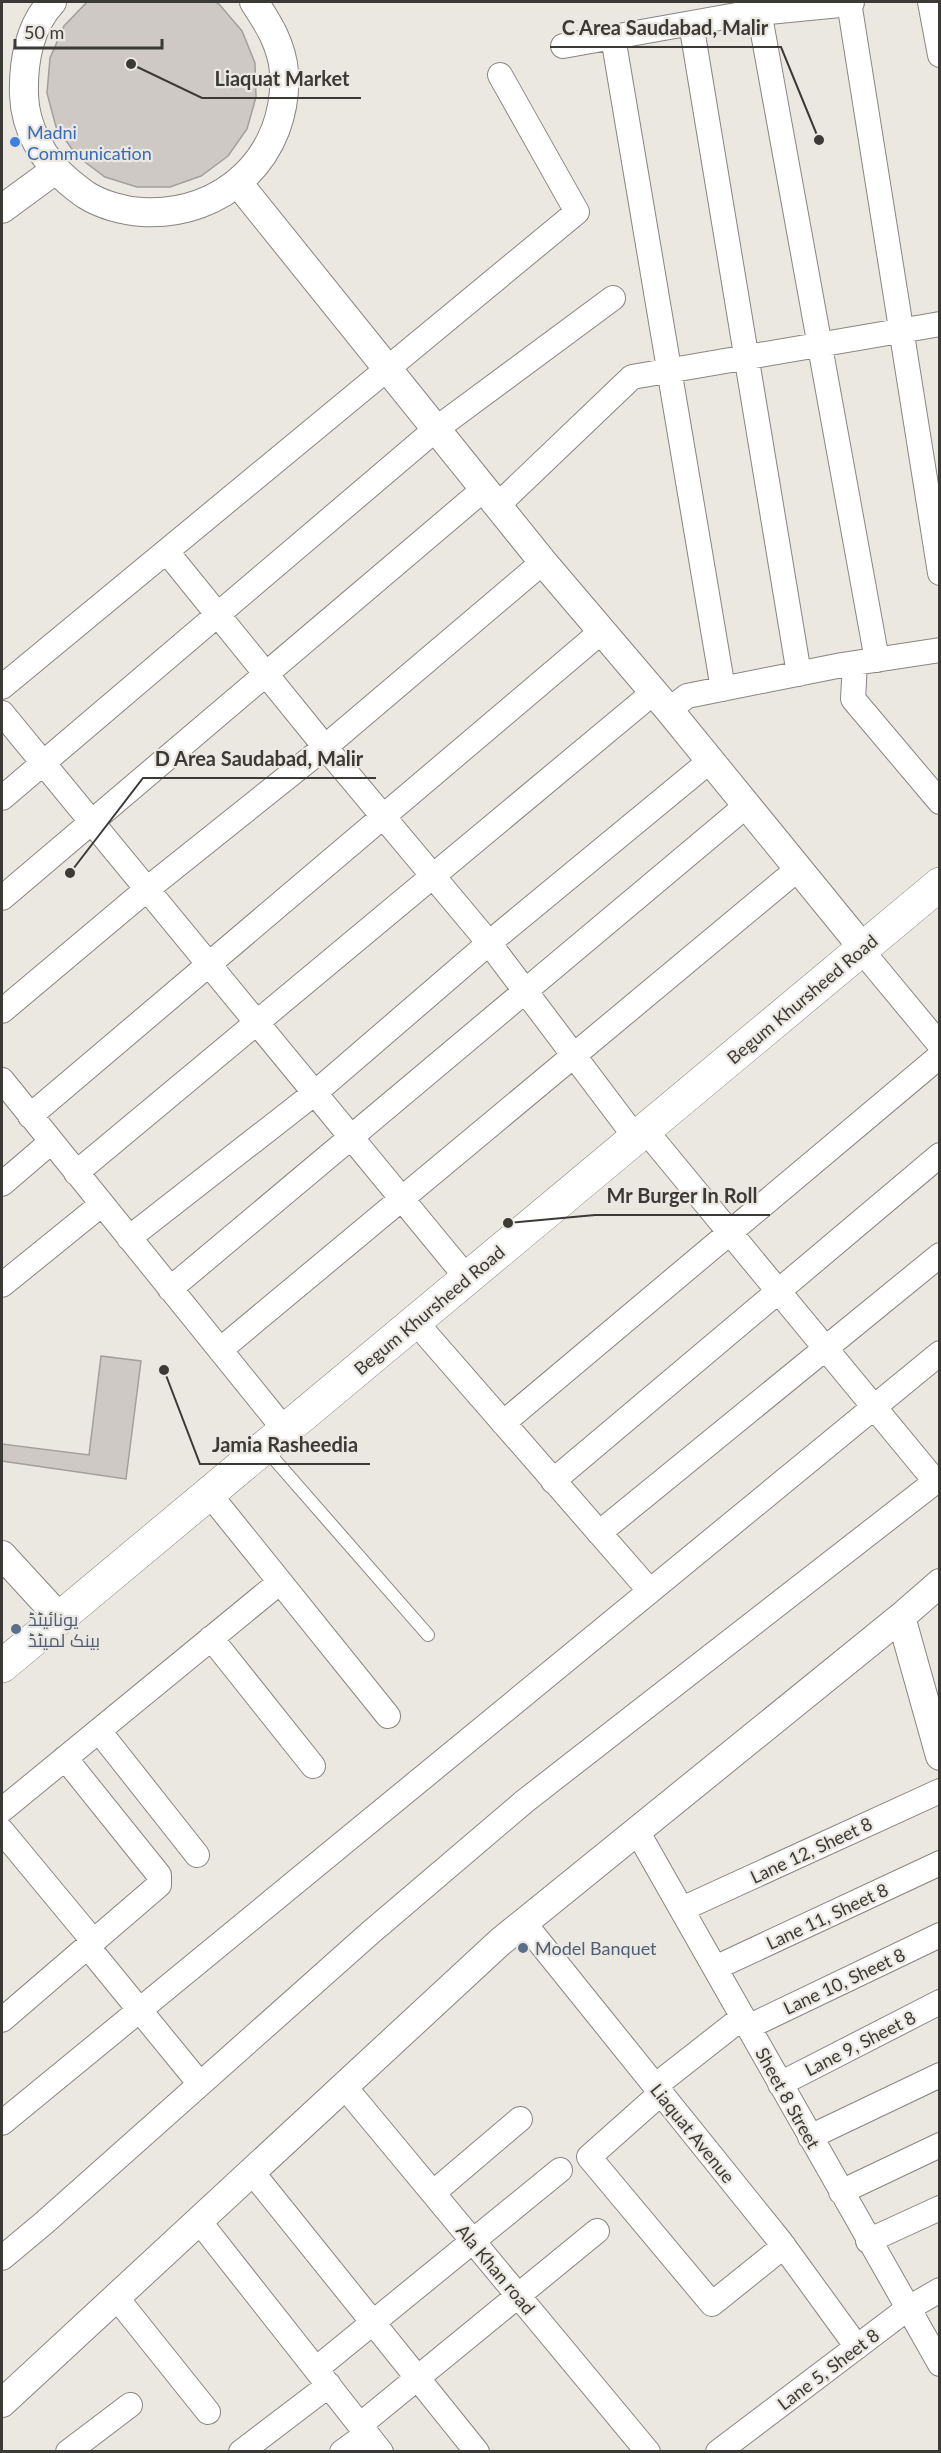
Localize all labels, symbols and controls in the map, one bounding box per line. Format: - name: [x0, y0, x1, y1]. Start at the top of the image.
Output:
- callout: C Area Saudabad, Malir: [550, 9, 781, 47]
- scale bar: [15, 12, 162, 50]
- text: C Area Saudabad, Malir: [562, 15, 769, 39]
- text: 50 m: [24, 21, 64, 43]
- callout: Liaquat Market: [202, 60, 361, 98]
- text: Liaquat Market: [215, 66, 350, 90]
- place label: Madni Communication: [27, 121, 152, 164]
- marker: Madni Communication: [8, 135, 22, 149]
- callout: D Area Saudabad, Malir: [143, 740, 376, 778]
- text: D Area Saudabad, Malir: [155, 746, 364, 770]
- street label: Begum Khursheed Road: [722, 930, 882, 1068]
- callout: Mr Burger In Roll: [595, 1177, 770, 1215]
- text: Mr Burger In Roll: [607, 1183, 757, 1207]
- street label: Begum Khursheed Road: [349, 1241, 509, 1379]
- callout: Jamia Rasheedia: [200, 1426, 370, 1464]
- text: Jamia Rasheedia: [212, 1432, 358, 1456]
- place label: یونائیٹڈ بینک لمیٹڈ: [28, 1608, 100, 1651]
- marker: یونائیٹڈ بینک لمیٹڈ: [9, 1622, 23, 1636]
- street label: Lane 12, Sheet 8: [747, 1812, 875, 1888]
- street label: Lane 11, Sheet 8: [763, 1878, 891, 1954]
- place label: Model Banquet: [535, 1937, 657, 1959]
- marker: Model Banquet: [516, 1941, 530, 1955]
- street label: Lane 10, Sheet 8: [780, 1943, 908, 2019]
- street label: Lane 9, Sheet 8: [801, 2006, 919, 2080]
- street label: Sheet 8 Street: [751, 2044, 825, 2153]
- street label: Liaquat Avenue: [646, 2079, 740, 2187]
- street label: Ala Khan road: [452, 2219, 540, 2319]
- street label: Lane 5, Sheet 8: [773, 2324, 883, 2414]

